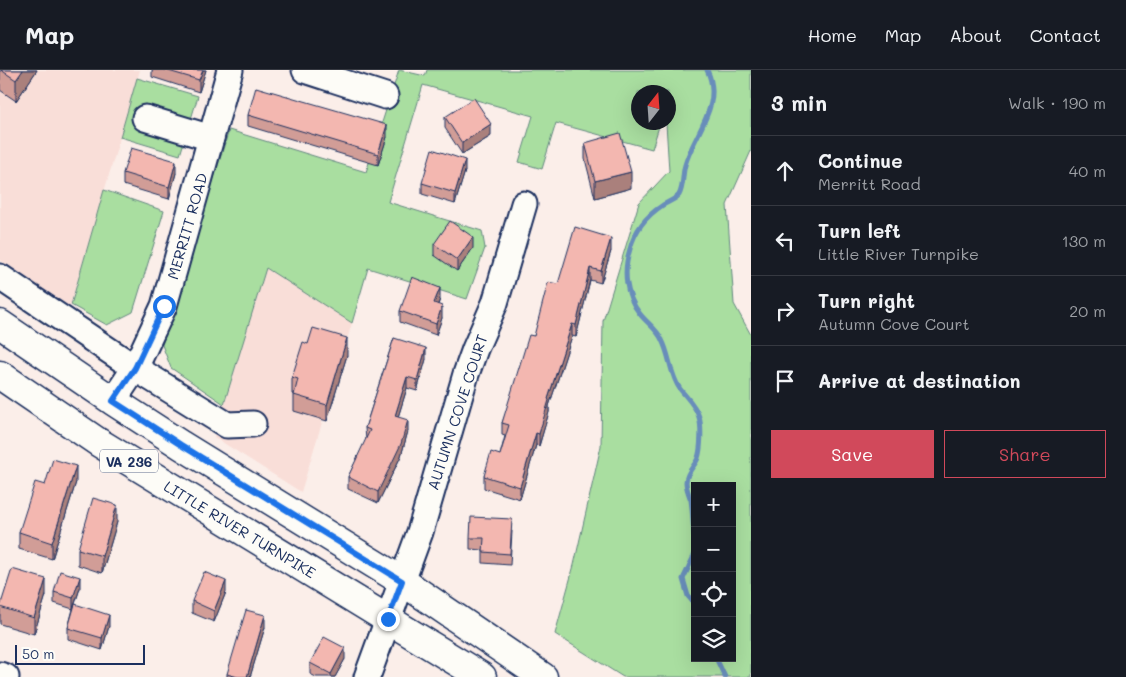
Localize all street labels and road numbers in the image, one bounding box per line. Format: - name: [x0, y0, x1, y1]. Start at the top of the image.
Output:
- street label: MERRITT ROAD: [162, 170, 212, 282]
- street label: AUTUMN COVE COURT: [422, 332, 492, 492]
- road number: VA 236: [100, 450, 158, 472]
- street label: LITTLE RIVER TURNPIKE: [160, 476, 320, 583]

